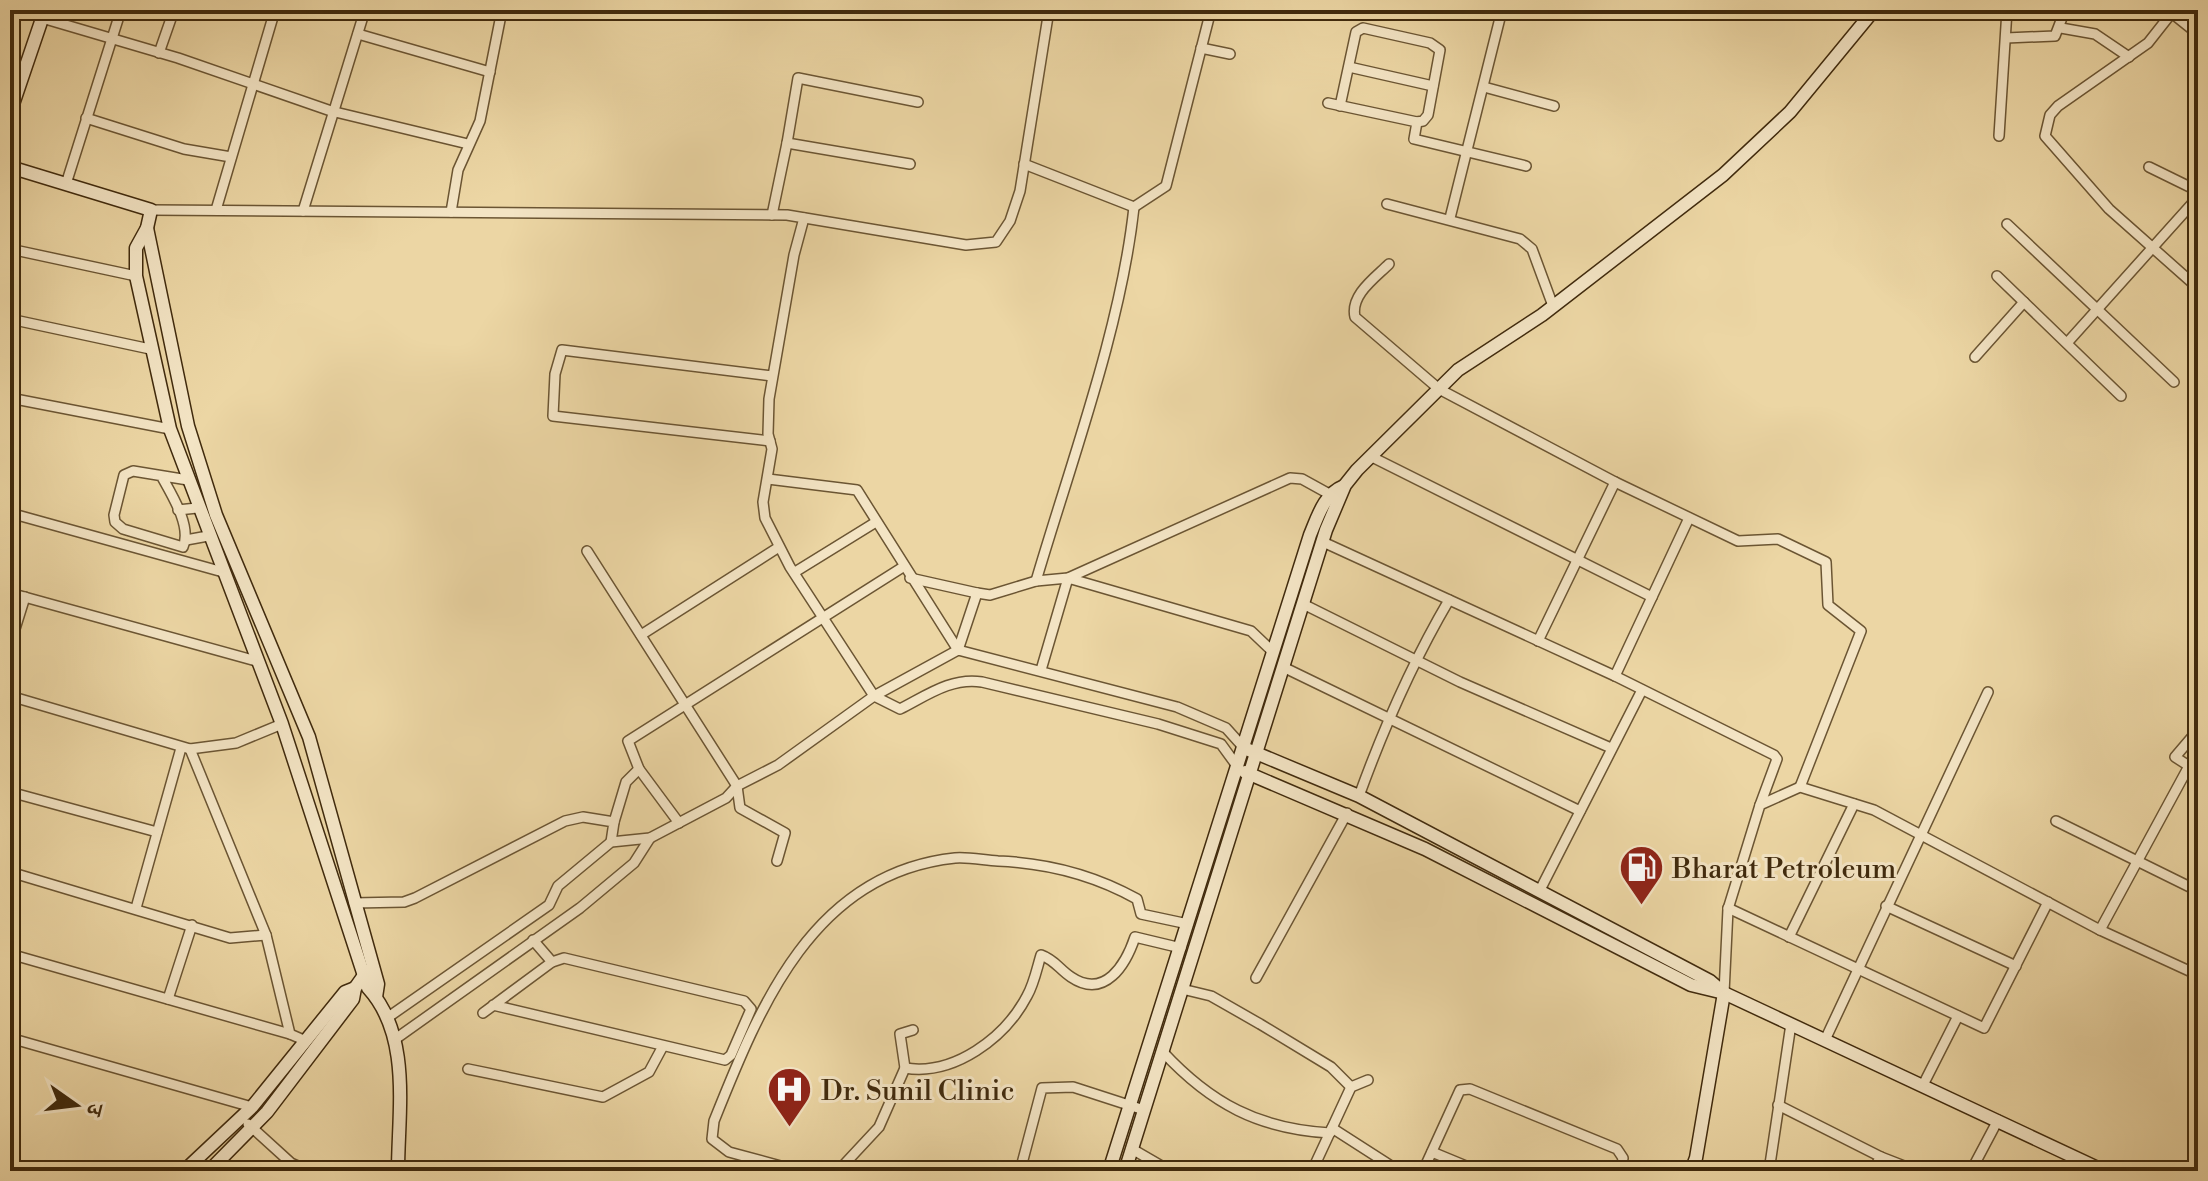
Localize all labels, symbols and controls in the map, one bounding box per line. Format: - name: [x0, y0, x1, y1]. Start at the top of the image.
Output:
- fuel station icon: Bharat Petroleum: [1617, 844, 1665, 907]
- place label: Bharat Petroleum: [1671, 852, 1896, 887]
- north arrow: [36, 1065, 116, 1145]
- hospital icon: Dr. Sunil Clinic: [766, 1066, 814, 1129]
- place label: Dr. Sunil Clinic: [821, 1074, 1015, 1109]
- text: उ: [79, 1099, 109, 1120]

